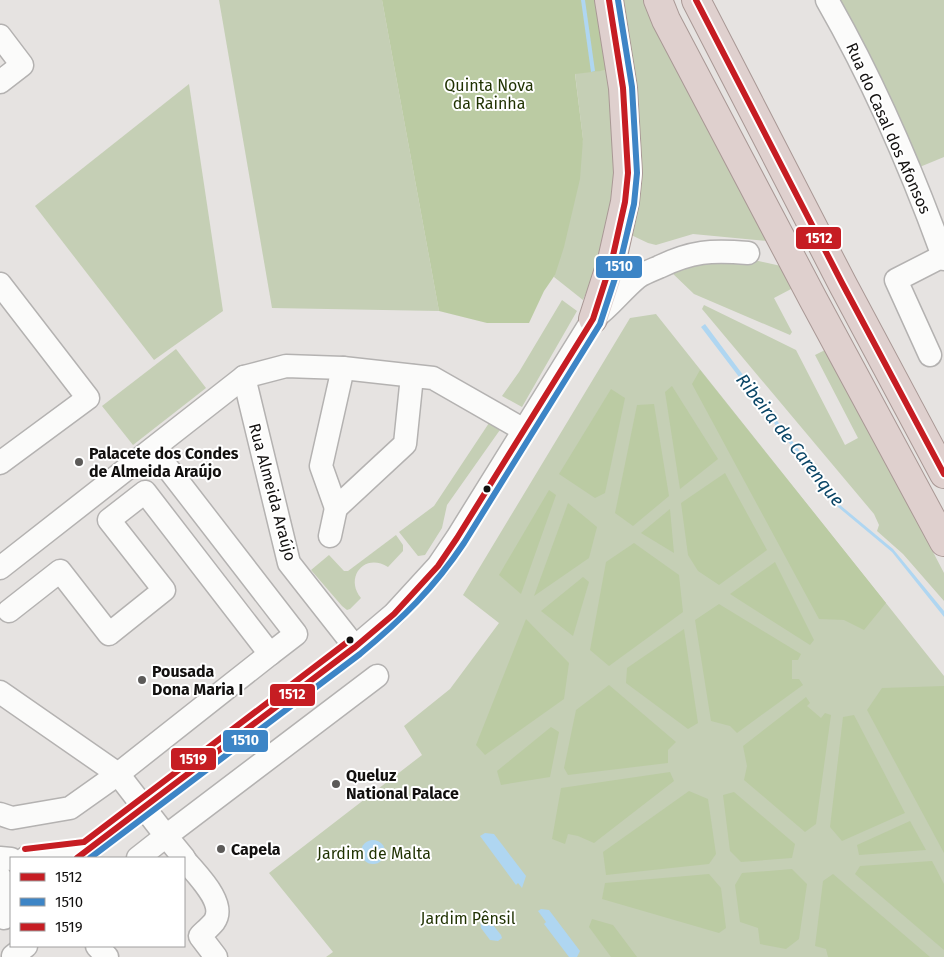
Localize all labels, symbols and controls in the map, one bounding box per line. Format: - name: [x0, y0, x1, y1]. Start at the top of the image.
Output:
- street label: Rua do Casal dos Afonsos: [842, 40, 935, 217]
- park label: Quinta Nova da Rainha: [444, 76, 534, 113]
- line badge: 1512: [795, 226, 842, 250]
- text: 1512: [806, 230, 832, 247]
- line badge: 1510: [595, 255, 643, 279]
- text: 1510: [605, 258, 633, 275]
- water label: Ribeira de Carenque: [731, 369, 849, 511]
- street label: Rua Almeida Araújo: [245, 421, 300, 563]
- place label: Palacete dos Condes de Almeida Araújo: [89, 444, 239, 481]
- marker: Palacete dos Condes de Almeida Araújo: [73, 456, 85, 468]
- unlabelled marker: [482, 484, 492, 494]
- unlabelled marker: [345, 635, 355, 645]
- place label: Pousada Dona Maria I: [152, 662, 243, 699]
- marker: Pousada Dona Maria I: [136, 674, 148, 686]
- line badge: 1512: [269, 683, 316, 707]
- text: 1512: [279, 686, 305, 703]
- line badge: 1510: [222, 729, 269, 753]
- text: 1510: [231, 732, 259, 749]
- line badge: 1519: [170, 747, 217, 771]
- text: 1519: [179, 751, 207, 768]
- place label: Queluz National Palace: [346, 766, 459, 803]
- marker: Queluz National Palace: [330, 778, 342, 790]
- place label: Capela: [231, 840, 281, 859]
- marker: Capela: [215, 843, 227, 855]
- park label: Jardim de Malta: [317, 844, 431, 863]
- legend: [10, 857, 185, 947]
- text: 1512: [55, 868, 82, 886]
- text: 1510: [55, 893, 83, 911]
- park label: Jardim Pênsil: [421, 909, 516, 928]
- text: 1519: [55, 918, 83, 936]

